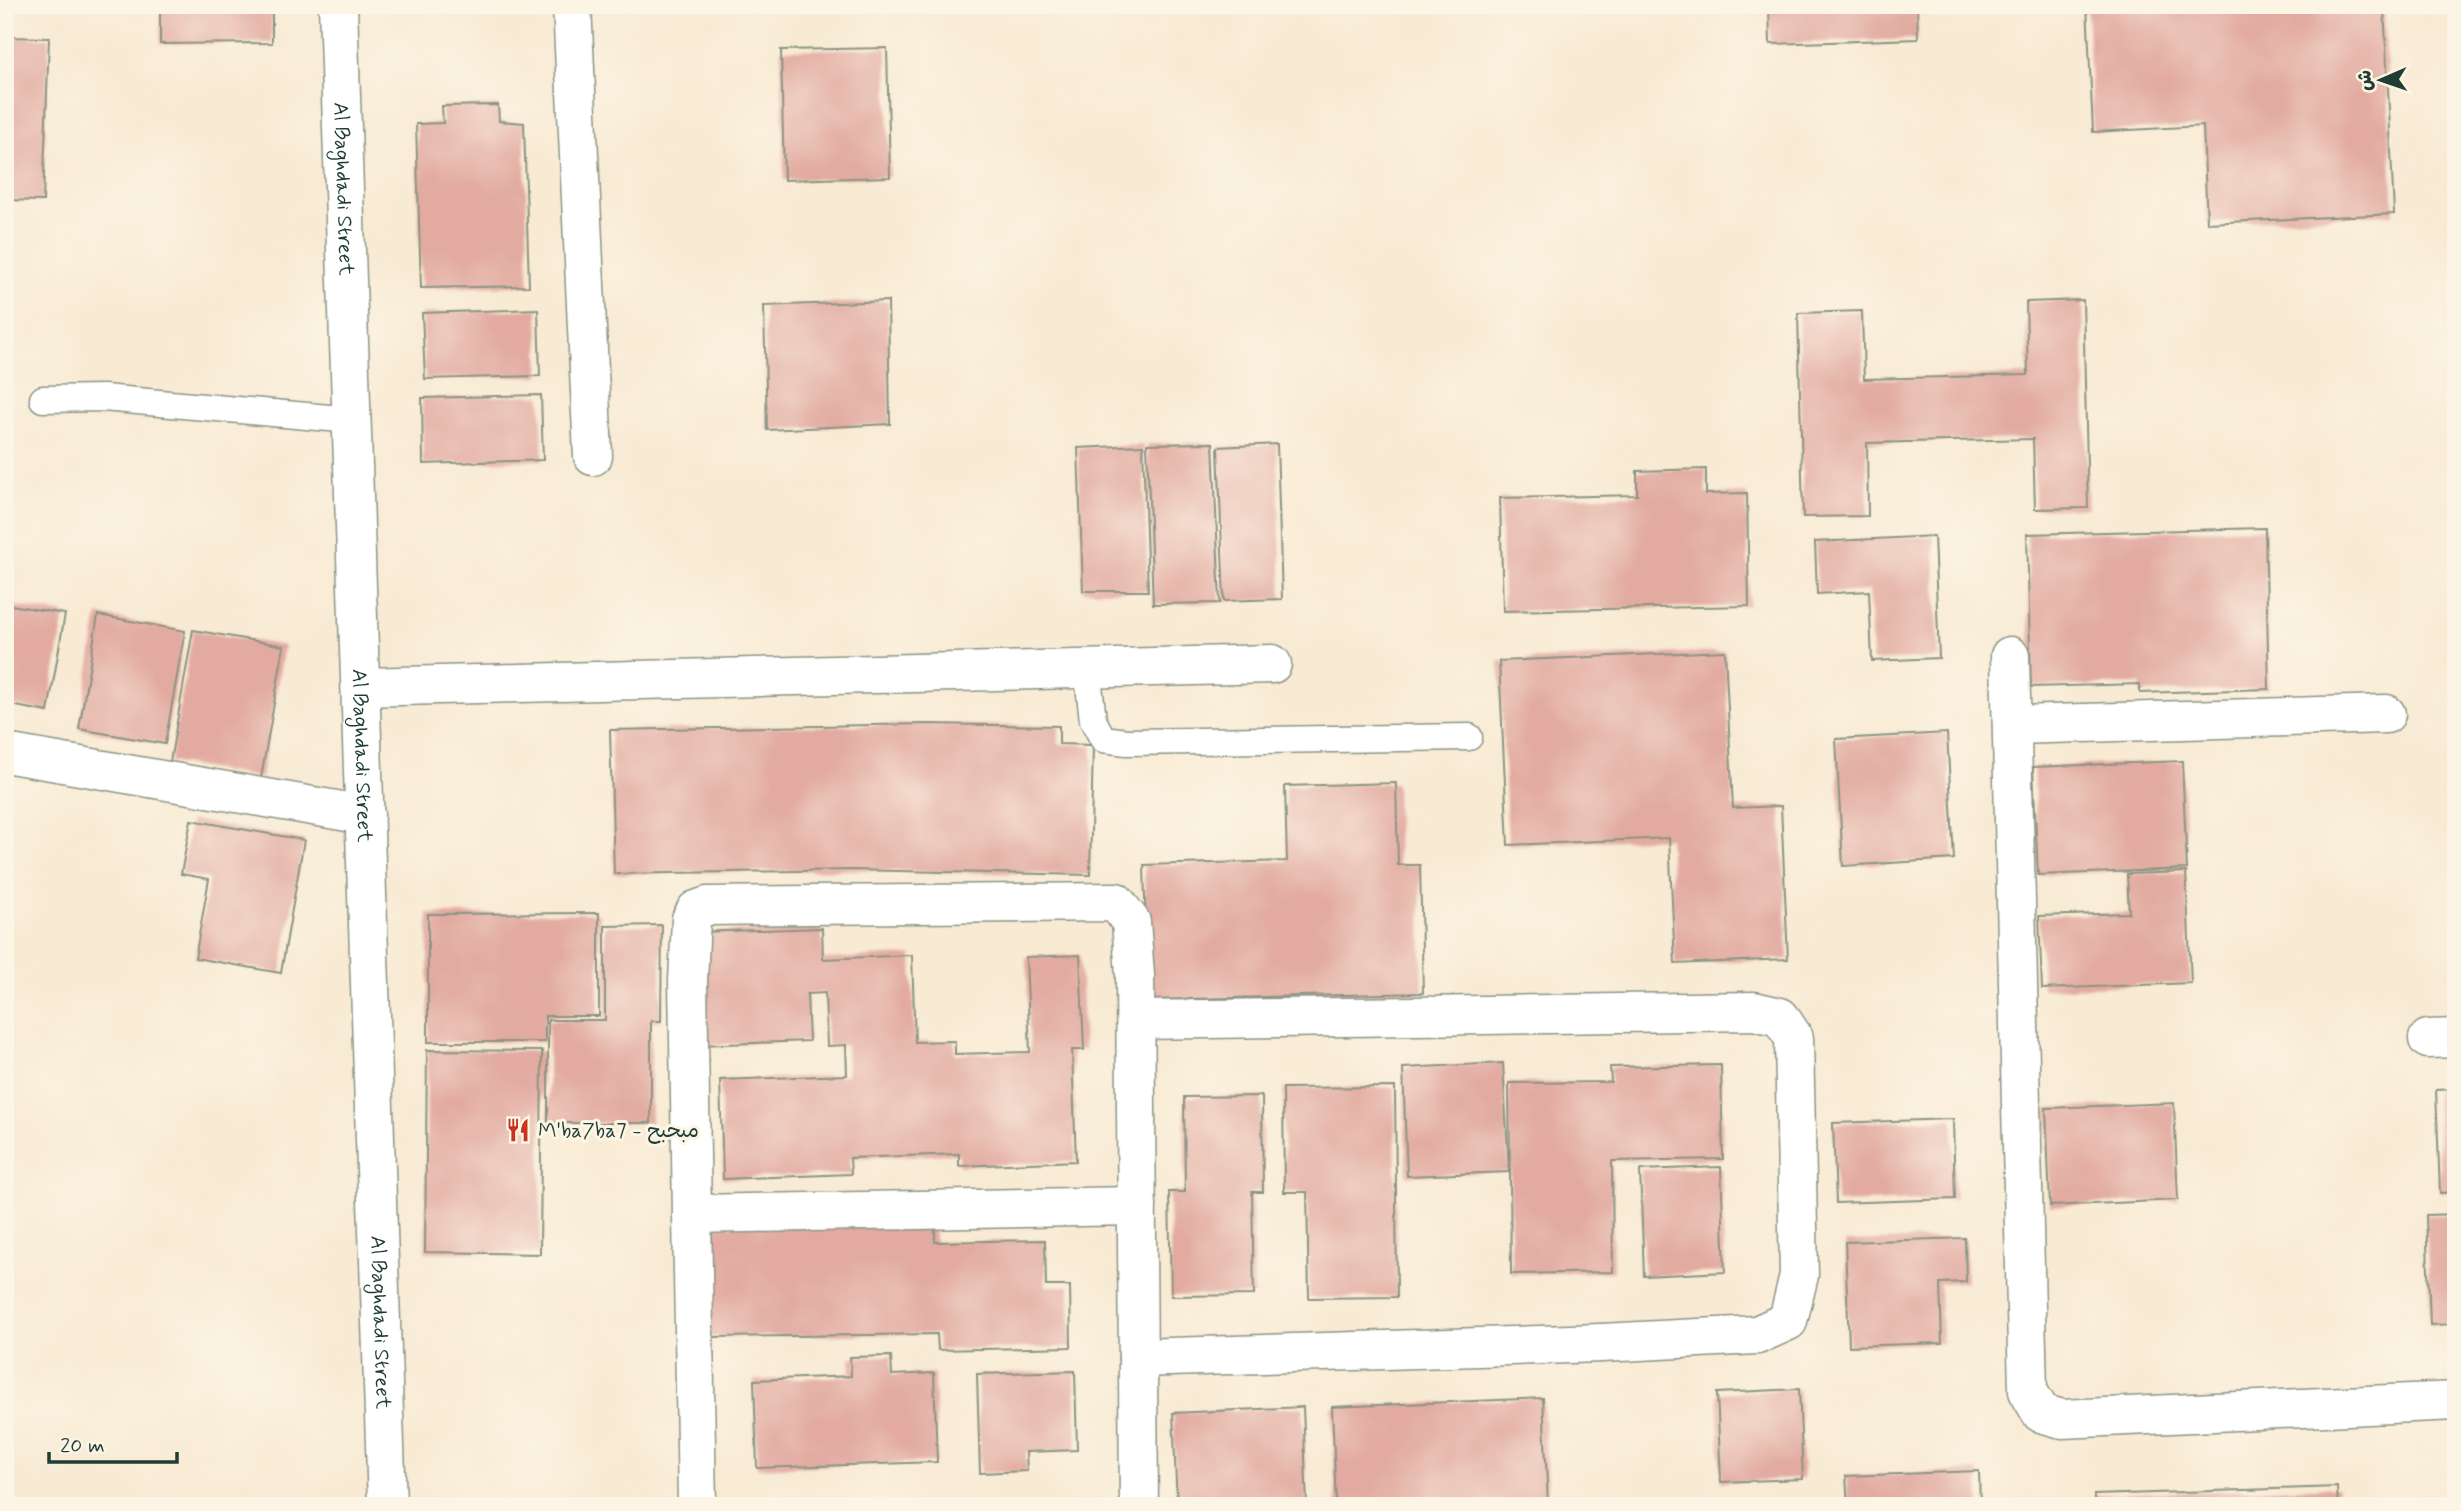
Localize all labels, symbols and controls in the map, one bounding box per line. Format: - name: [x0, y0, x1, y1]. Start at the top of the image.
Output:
- north arrow: [2346, 46, 2416, 116]
- text: ش: [2353, 70, 2378, 91]
- street label: Al Baghdadi Street: [326, 102, 360, 277]
- street label: Al Baghdadi Street: [345, 668, 378, 844]
- restaurant icon: M'ba7ba7 - مبحبح: [504, 1116, 532, 1144]
- place label: M'ba7ba7 - مبحبح: [538, 1117, 699, 1145]
- street label: Al Baghdadi Street: [363, 1235, 397, 1410]
- scale bar: [49, 1420, 177, 1464]
- text: 20 m: [60, 1432, 105, 1460]

